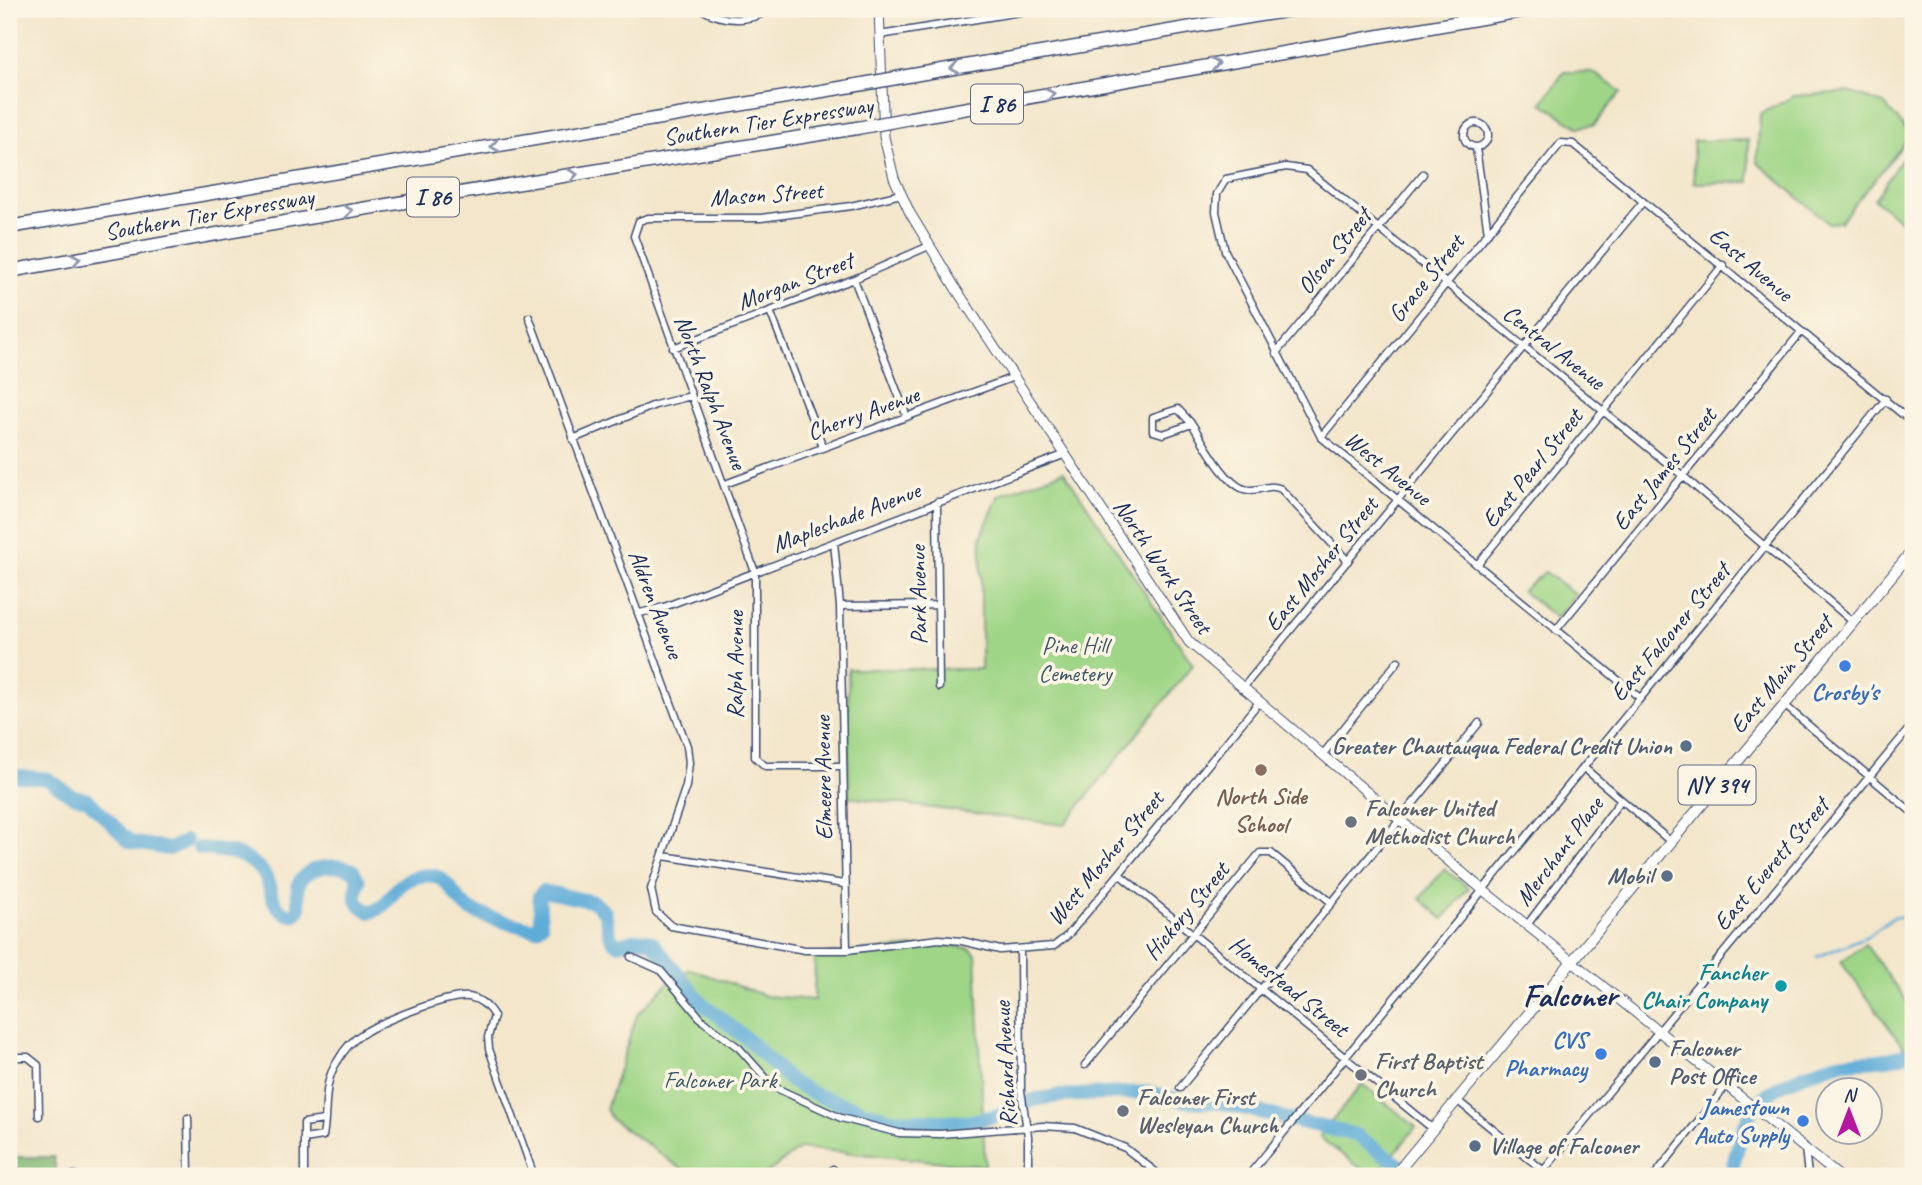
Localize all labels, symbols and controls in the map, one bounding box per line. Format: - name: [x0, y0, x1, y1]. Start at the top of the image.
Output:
- one-way arrow: [1210, 57, 1221, 72]
- one-way arrow: [949, 60, 961, 75]
- road number: I 86: [971, 85, 1023, 124]
- one-way arrow: [1044, 87, 1056, 102]
- street label: Southern Tier Expressway: [661, 89, 877, 152]
- one-way arrow: [489, 138, 501, 153]
- one-way arrow: [567, 168, 579, 183]
- street label: Mason Street: [709, 175, 825, 213]
- road number: I 86: [407, 178, 459, 216]
- street label: Southern Tier Expressway: [102, 181, 317, 247]
- street label: Olson Street: [1290, 200, 1380, 300]
- one-way arrow: [342, 204, 354, 219]
- street label: East Avenue: [1703, 220, 1801, 309]
- street label: Grace Street: [1381, 226, 1472, 328]
- street label: Morgan Street: [733, 244, 860, 317]
- one-way arrow: [70, 252, 82, 267]
- street label: Central Avenue: [1497, 298, 1613, 398]
- street label: North Ralph Avenue: [668, 311, 755, 475]
- street label: Cherry Avenue: [803, 378, 925, 447]
- street label: East James Street: [1605, 400, 1724, 536]
- street label: East Pearl Street: [1475, 401, 1590, 533]
- street label: West Avenue: [1339, 424, 1439, 513]
- street label: Mapleshade Avenue: [768, 474, 926, 559]
- street label: East Mosher Street: [1258, 489, 1386, 637]
- street label: North Work Street: [1107, 493, 1220, 641]
- street label: Park Avenue: [902, 543, 934, 645]
- street label: Aldren Avenue: [622, 545, 691, 665]
- street label: East Falconer Street: [1603, 554, 1739, 707]
- street label: East Main Street: [1723, 607, 1841, 739]
- street label: Ralph Avenue: [720, 609, 750, 719]
- park label: Pine Hill Cemetery: [1039, 630, 1113, 688]
- marker: Crosby's: [1837, 658, 1853, 674]
- place label: Crosby's: [1811, 677, 1881, 707]
- street label: Elmeere Avenue: [807, 713, 839, 840]
- place label: Greater Chautauqua Federal Credit Union: [1332, 731, 1673, 761]
- marker: Greater Chautauqua Federal Credit Union: [1678, 738, 1694, 754]
- marker: North Side School: [1253, 762, 1269, 778]
- road number: NY 394: [1678, 765, 1756, 804]
- place label: North Side School: [1215, 781, 1309, 839]
- street label: West Mosher Street: [1040, 783, 1171, 931]
- street label: Merchant Place: [1508, 789, 1611, 911]
- street label: East Everett Street: [1707, 789, 1837, 937]
- place label: Falconer United Methodist Church: [1365, 793, 1515, 851]
- marker: Falconer United Methodist Church: [1343, 814, 1359, 830]
- street label: Hickory Street: [1136, 854, 1237, 966]
- place label: Mobil: [1607, 861, 1658, 891]
- marker: Mobil: [1659, 868, 1675, 884]
- street label: Homestead Street: [1223, 929, 1356, 1044]
- place label: Fancher Chair Company: [1641, 957, 1770, 1015]
- district label: Falconer: [1523, 975, 1620, 1016]
- marker: Fancher Chair Company: [1773, 978, 1789, 994]
- street label: Richard Avenue: [987, 998, 1023, 1127]
- place label: CVS Pharmacy: [1504, 1025, 1591, 1083]
- place label: Falconer Post Office: [1669, 1033, 1757, 1091]
- place label: First Baptist Church: [1375, 1046, 1485, 1104]
- marker: CVS Pharmacy: [1593, 1046, 1609, 1062]
- marker: Falconer Post Office: [1647, 1054, 1663, 1070]
- park label: Falconer Park: [664, 1065, 779, 1095]
- marker: First Baptist Church: [1353, 1067, 1369, 1083]
- north arrow: [1814, 1076, 1884, 1146]
- place label: Falconer First Wesleyan Church: [1137, 1082, 1279, 1140]
- text: N: [1843, 1083, 1858, 1107]
- place label: Jamestown Auto Supply: [1694, 1092, 1791, 1150]
- marker: Falconer First Wesleyan Church: [1115, 1103, 1131, 1119]
- marker: Jamestown Auto Supply: [1795, 1113, 1811, 1129]
- place label: Village of Falconer: [1489, 1131, 1641, 1161]
- marker: Village of Falconer: [1467, 1138, 1483, 1154]

